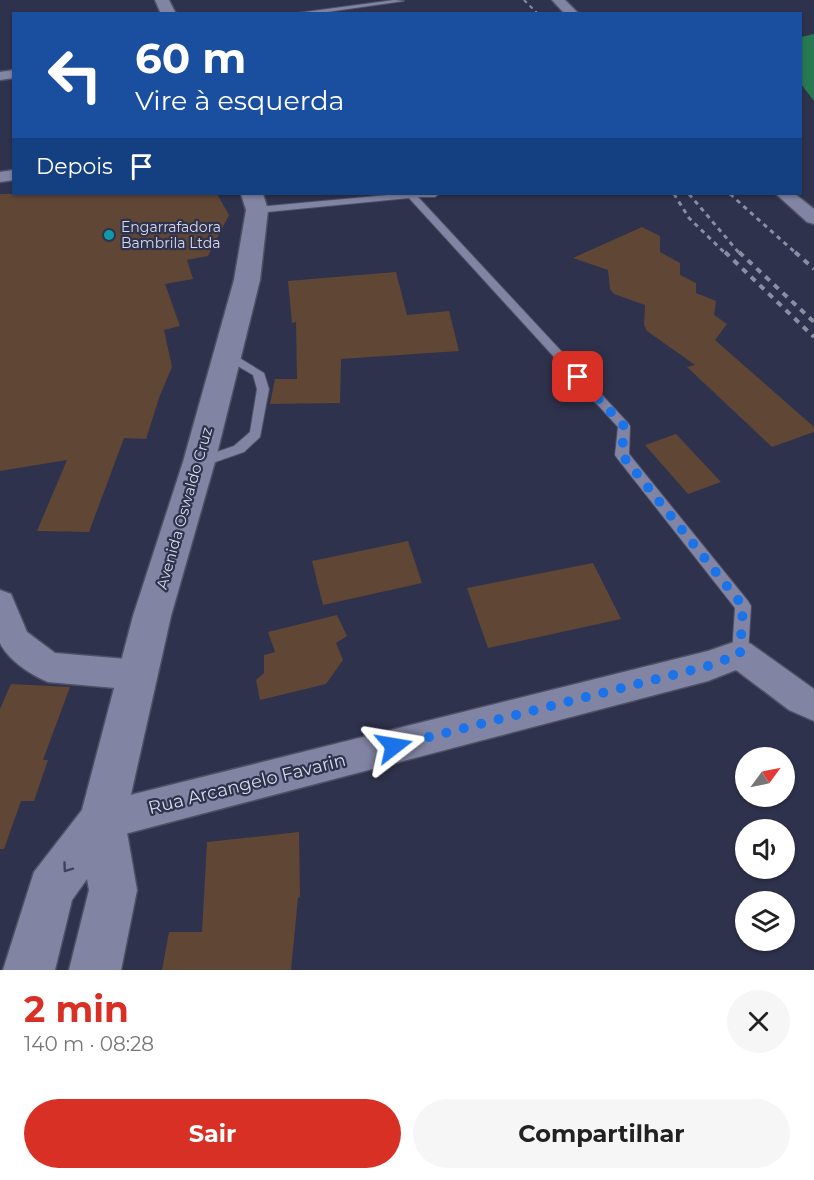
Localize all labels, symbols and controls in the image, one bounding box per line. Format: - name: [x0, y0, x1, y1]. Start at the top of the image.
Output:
- text: 60 m: [135, 32, 246, 84]
- icon: left: [36, 36, 114, 114]
- text: Vire à esquerda: [135, 84, 344, 117]
- icon: arrive: [125, 150, 158, 183]
- text: Depois: [36, 153, 113, 180]
- place label: Engarrafadora Bambrila Ltda: [121, 218, 221, 252]
- marker: Engarrafadora Bambrila Ltda: [102, 228, 116, 242]
- pin: [552, 351, 603, 402]
- icon: arrive: [561, 360, 594, 393]
- street label: Avenida Oswaldo Cruz: [152, 424, 216, 591]
- position arrow: [362, 714, 426, 778]
- north arrow: [735, 747, 795, 807]
- map controls: [735, 747, 795, 951]
- street label: Rua Arcangelo Favarin: [146, 749, 348, 819]
- button: sound: [735, 819, 795, 879]
- one-way arrow: [63, 861, 74, 872]
- button: layers: [735, 891, 795, 951]
- text: 2 min: [24, 987, 129, 1031]
- button: close: [727, 990, 790, 1053]
- text: 140 m · 08:28: [24, 1032, 154, 1056]
- button: Sair: [24, 1099, 401, 1168]
- button: Compartilhar: [413, 1099, 790, 1168]

